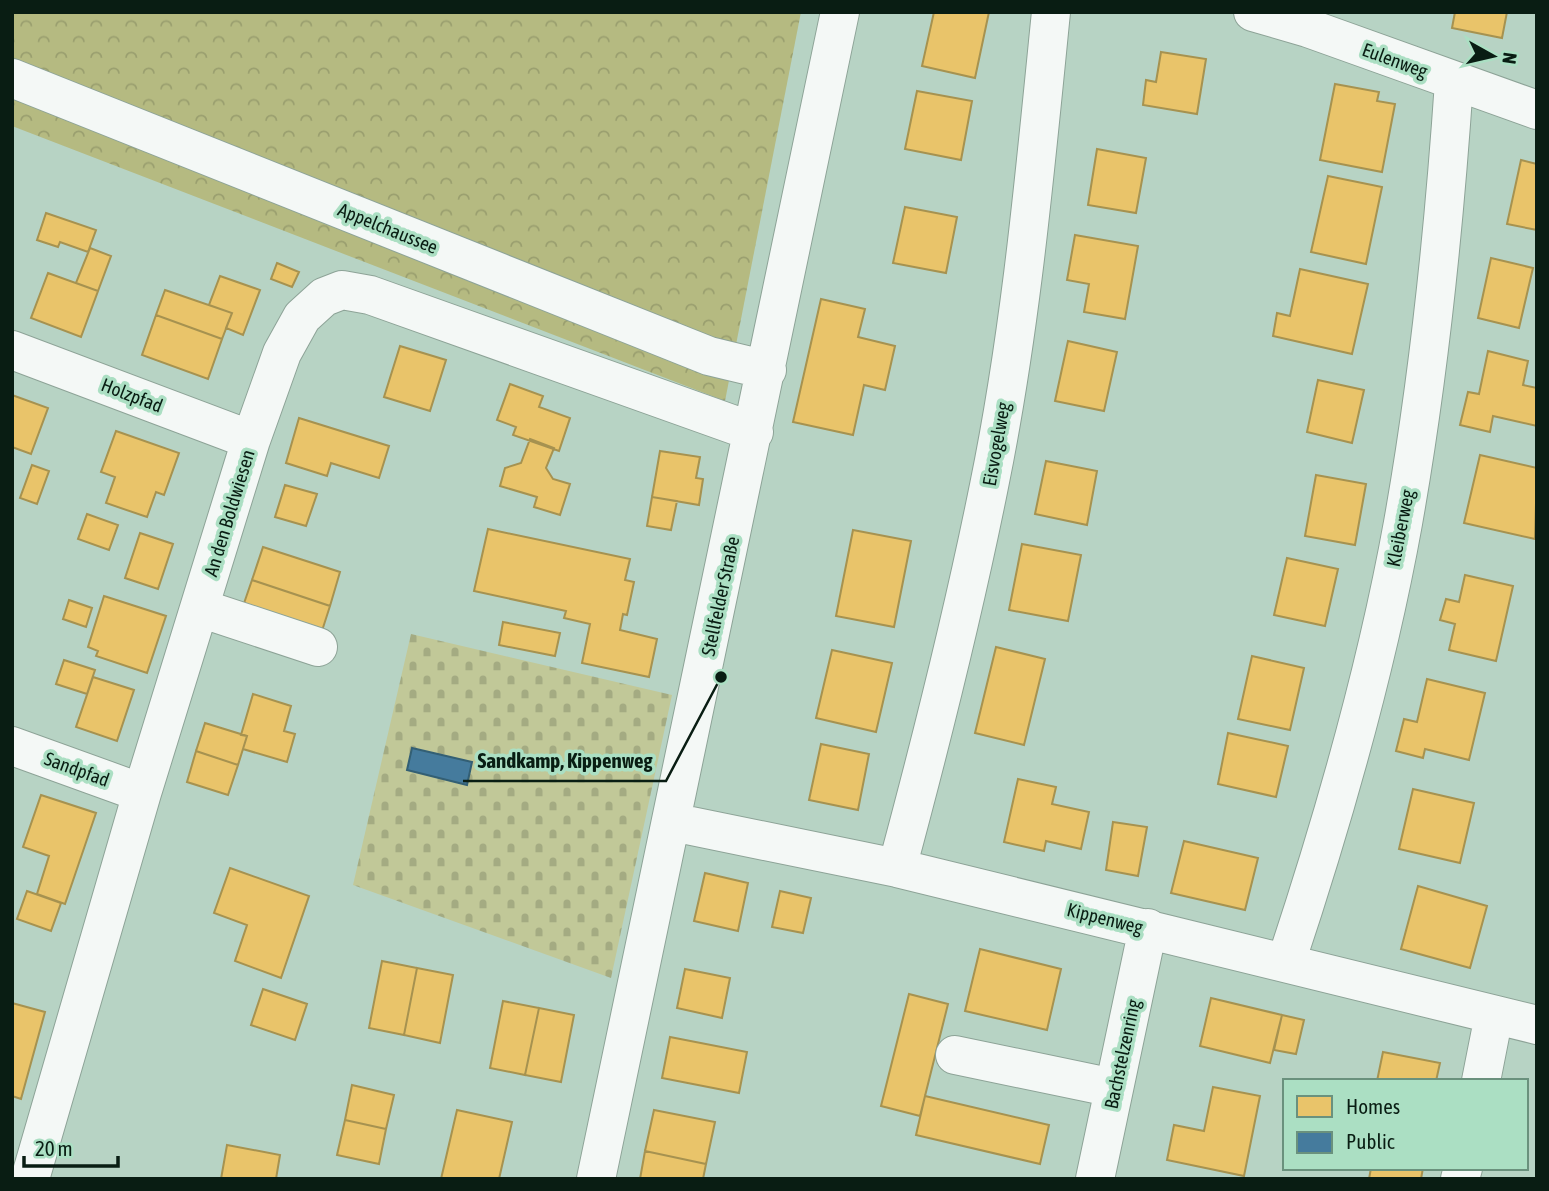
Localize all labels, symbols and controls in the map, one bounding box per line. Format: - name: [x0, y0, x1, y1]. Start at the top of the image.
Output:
- north arrow: [1458, 21, 1528, 91]
- street label: Eulenweg: [1359, 38, 1431, 82]
- text: N: [1498, 51, 1522, 65]
- street label: Appelchaussee: [335, 198, 441, 258]
- street label: Holzpfad: [98, 373, 166, 417]
- street label: Eisvogelweg: [978, 399, 1014, 488]
- street label: An den Boldwiesen: [199, 447, 259, 579]
- street label: Kleiberweg: [1382, 487, 1418, 569]
- street label: Stellfelder Straße: [697, 534, 743, 658]
- callout: Sandkamp, Kippenweg: [463, 739, 666, 781]
- street label: Sandpfad: [42, 747, 112, 791]
- text: Sandkamp, Kippenweg: [477, 748, 653, 772]
- street label: Kippenweg: [1065, 898, 1146, 938]
- street label: Bachstelzenring: [1100, 996, 1145, 1111]
- legend: [1283, 1079, 1528, 1170]
- text: Homes: [1346, 1094, 1400, 1118]
- scale bar: [24, 1124, 119, 1168]
- text: Public: [1346, 1129, 1395, 1153]
- text: 20 m: [35, 1136, 73, 1160]

